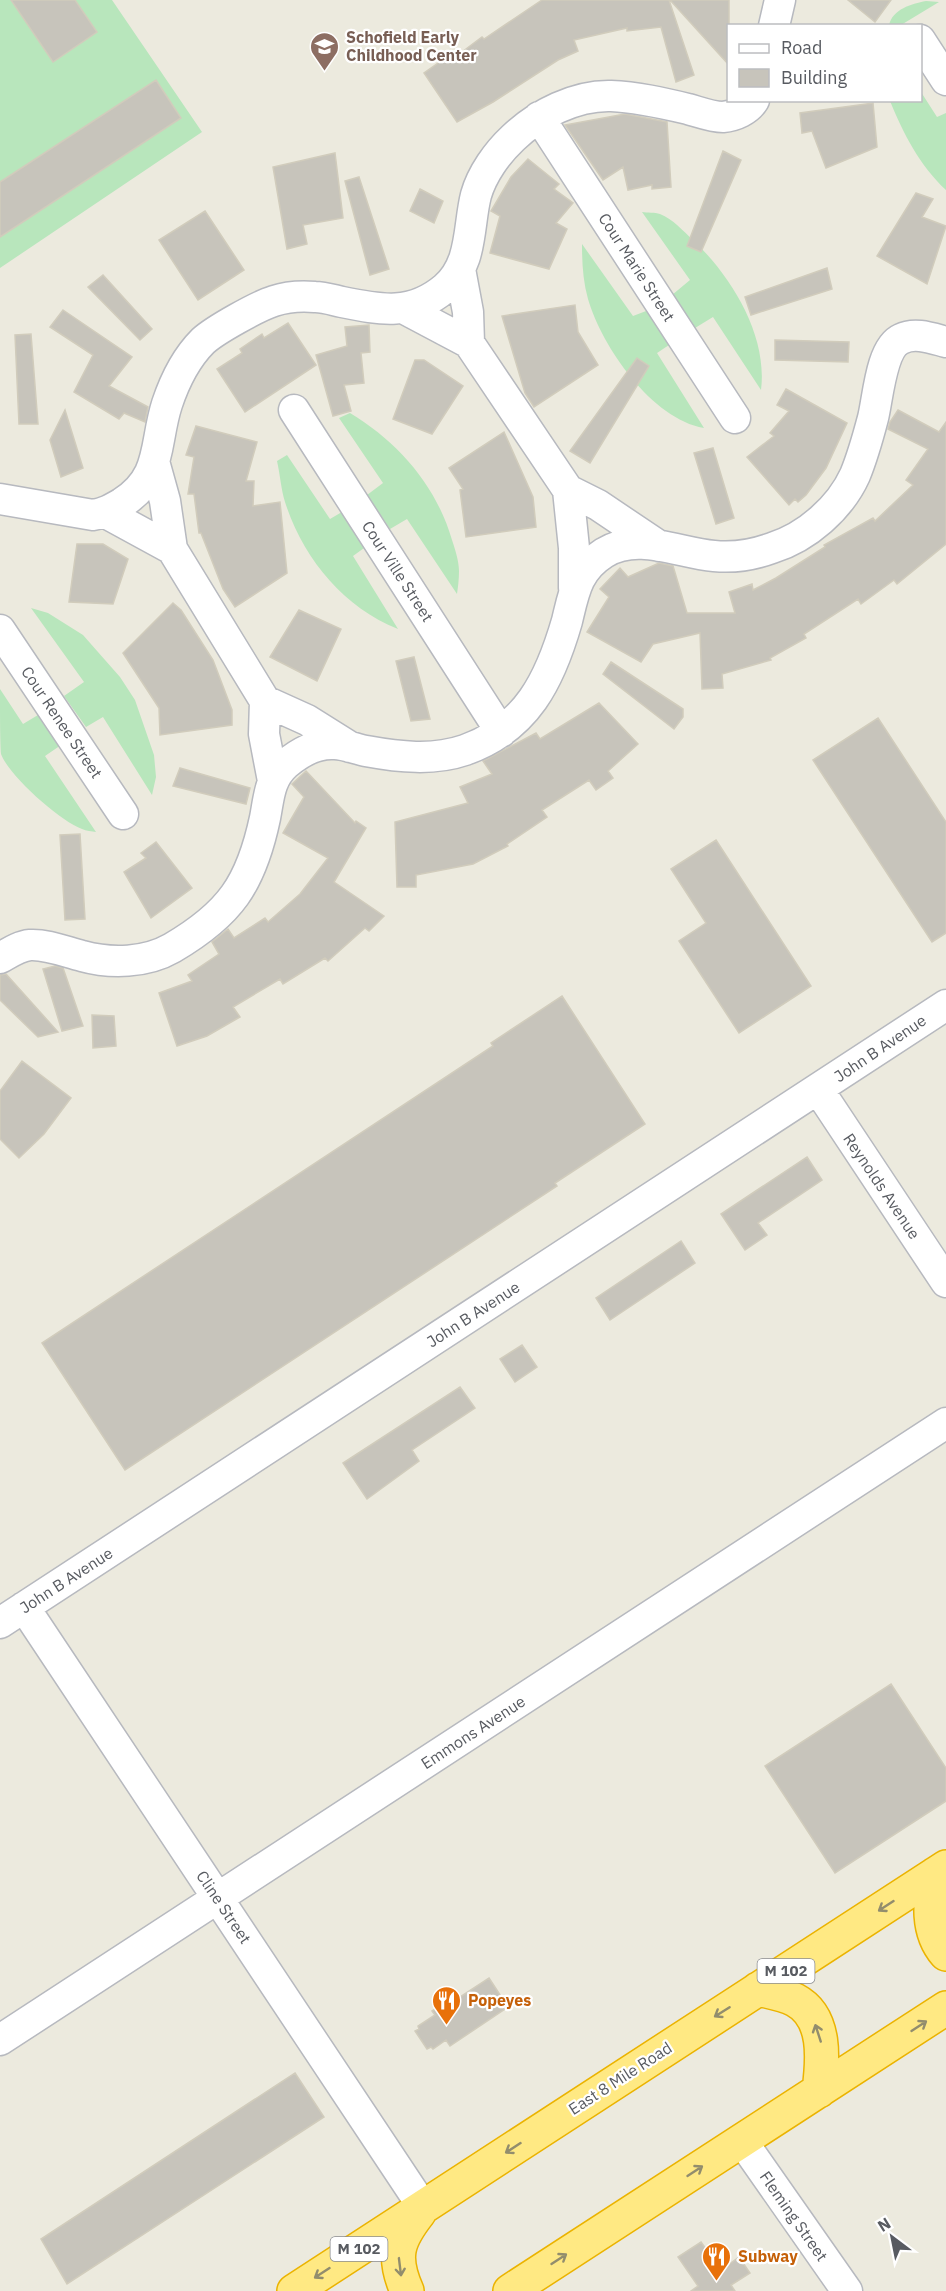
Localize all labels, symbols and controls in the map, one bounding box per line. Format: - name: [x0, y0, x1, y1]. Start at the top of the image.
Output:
- legend: [727, 24, 922, 102]
- place label: Schofield Early Childhood Center: [346, 27, 477, 65]
- school or university icon: Schofield Early Childhood Center: [309, 30, 341, 72]
- text: Road: [781, 36, 822, 59]
- text: Building: [781, 66, 848, 89]
- street label: Cour Marie Street: [594, 209, 680, 325]
- street label: Cour Ville Street: [358, 517, 438, 625]
- street label: Cour Renee Street: [17, 662, 107, 782]
- street label: John B Avenue: [830, 1010, 930, 1086]
- street label: Reynolds Avenue: [839, 1129, 925, 1243]
- street label: John B Avenue: [423, 1276, 523, 1351]
- street label: John B Avenue: [16, 1542, 116, 1617]
- street label: Emmons Avenue: [417, 1691, 529, 1773]
- street label: Cline Street: [192, 1867, 256, 1947]
- one-way arrow: [878, 1900, 895, 1912]
- road number: M 102: [758, 1959, 814, 1983]
- restaurant icon: Popeyes: [431, 1984, 463, 2026]
- place label: Popeyes: [468, 1990, 531, 2010]
- one-way arrow: [714, 2006, 731, 2018]
- one-way arrow: [910, 2020, 927, 2032]
- one-way arrow: [812, 2024, 823, 2043]
- street label: East 8 Mile Road: [565, 2037, 675, 2119]
- one-way arrow: [505, 2142, 521, 2154]
- one-way arrow: [686, 2165, 703, 2177]
- street label: Fleming Street: [756, 2167, 832, 2265]
- north arrow: [862, 2207, 922, 2267]
- text: N: [874, 2213, 894, 2236]
- road number: M 102: [330, 2237, 388, 2261]
- restaurant icon: Subway: [701, 2240, 733, 2282]
- place label: Subway: [738, 2246, 798, 2266]
- one-way arrow: [550, 2253, 567, 2265]
- one-way arrow: [395, 2256, 406, 2276]
- one-way arrow: [314, 2267, 330, 2279]

